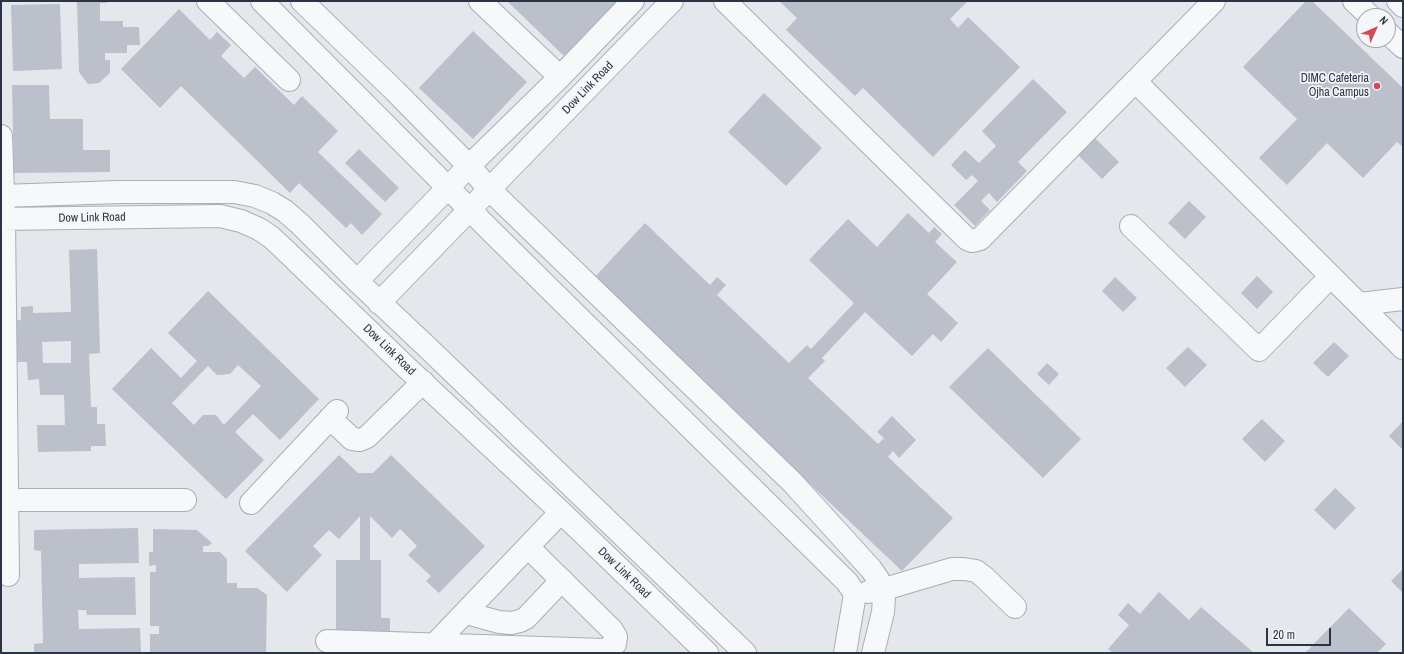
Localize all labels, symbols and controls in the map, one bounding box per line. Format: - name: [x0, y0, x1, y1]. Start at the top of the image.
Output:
- north arrow: [1356, 8, 1396, 48]
- text: N: [1377, 13, 1391, 27]
- street label: Dow Link Road: [559, 59, 617, 117]
- place label: DIMC Cafeteria Ojha Campus: [1301, 72, 1369, 100]
- marker: DIMC Cafeteria Ojha Campus: [1372, 81, 1382, 91]
- street label: Dow Link Road: [58, 210, 126, 226]
- street label: Dow Link Road: [360, 321, 418, 379]
- street label: Dow Link Road: [595, 544, 653, 602]
- scale bar: [1268, 620, 1333, 646]
- text: 20 m: [1273, 627, 1295, 643]

